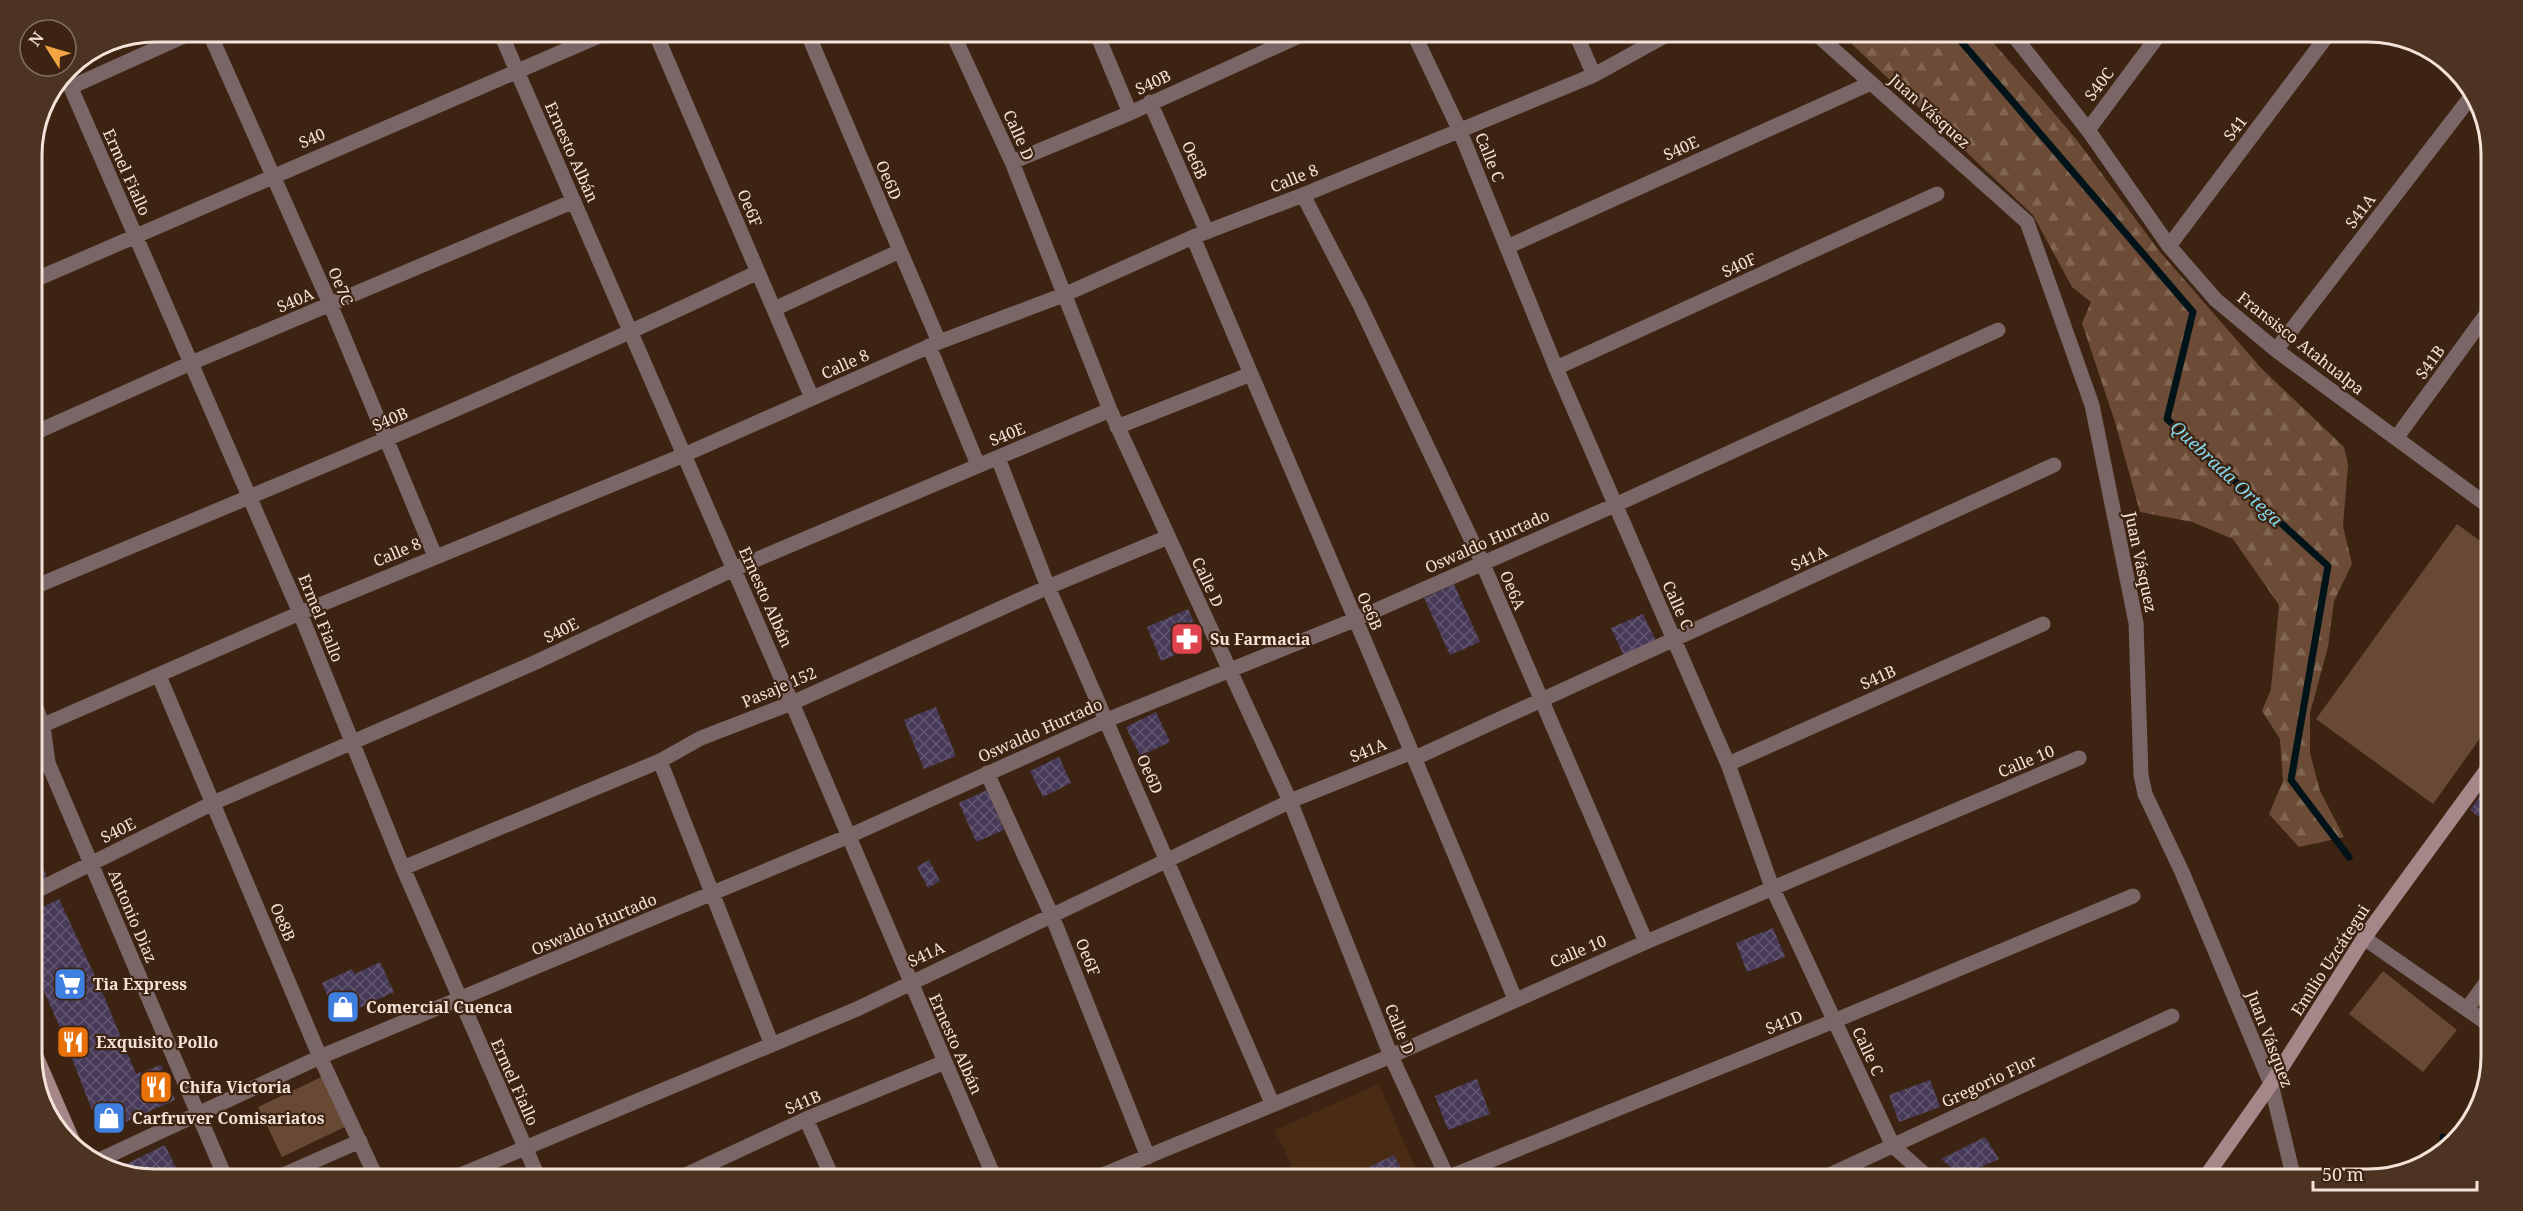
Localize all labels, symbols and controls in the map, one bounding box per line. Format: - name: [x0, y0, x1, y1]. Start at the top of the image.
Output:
- north arrow: [18, 18, 78, 78]
- text: N: [23, 27, 49, 51]
- street label: S40C: [2079, 63, 2119, 105]
- street label: S40B: [1132, 64, 1174, 100]
- street label: Juan Vásquez: [1884, 68, 1975, 153]
- street label: Ernesto Albán: [540, 98, 604, 206]
- street label: Calle D: [998, 106, 1040, 164]
- street label: S41: [2218, 111, 2252, 145]
- street label: S40: [295, 123, 329, 153]
- street label: Ermel Fiallo: [98, 125, 156, 219]
- street label: Calle C: [1470, 129, 1510, 185]
- street label: S40E: [1660, 131, 1702, 165]
- street label: Oe6B: [1177, 137, 1213, 183]
- street label: Oe6D: [871, 157, 907, 203]
- street label: Calle 8: [1267, 158, 1322, 198]
- street label: Oe6F: [732, 186, 768, 230]
- street label: S41A: [2340, 189, 2381, 233]
- street label: S40F: [1718, 247, 1760, 283]
- street label: Oe7C: [323, 264, 359, 309]
- street label: S40A: [273, 282, 317, 318]
- street label: Fransisco Atahualpa: [2233, 286, 2369, 400]
- street label: S41B: [2410, 341, 2450, 383]
- street label: Calle 8: [817, 344, 873, 384]
- street label: S40B: [369, 402, 411, 436]
- water label: Quebrada Ortega: [2166, 415, 2289, 532]
- street label: S40E: [986, 417, 1028, 451]
- street label: Oswaldo Hurtado: [1421, 504, 1553, 578]
- street label: Juan Vásquez: [2119, 509, 2162, 614]
- street label: Calle 8: [369, 532, 425, 572]
- street label: S41A: [1787, 540, 1831, 576]
- street label: Ernesto Albán: [734, 543, 798, 651]
- street label: Calle D: [1187, 553, 1229, 611]
- street label: Oe6A: [1495, 567, 1531, 614]
- street label: Ermel Fiallo: [293, 571, 349, 665]
- street label: Calle C: [1658, 577, 1699, 633]
- street label: Oe6B: [1352, 588, 1388, 634]
- street label: S40E: [540, 612, 582, 648]
- pharmacy icon: Su Farmacia: [1169, 621, 1205, 657]
- place label: Su Farmacia: [1210, 628, 1311, 650]
- street label: S41B: [1857, 659, 1899, 695]
- street label: Pasaje 152: [738, 661, 820, 713]
- street label: Oswaldo Hurtado: [974, 693, 1106, 767]
- street label: S41A: [1346, 732, 1390, 767]
- street label: Calle 10: [1994, 739, 2058, 783]
- street label: Oe6D: [1132, 751, 1168, 797]
- street label: S40E: [97, 812, 139, 848]
- street label: Antonio Diaz: [103, 866, 163, 966]
- street label: Oswaldo Hurtado: [528, 888, 660, 960]
- street label: Oe8B: [265, 899, 301, 945]
- street label: Emilio Uzcátegui: [2286, 900, 2374, 1020]
- street label: Calle 10: [1546, 929, 1610, 973]
- street label: Oe6F: [1071, 935, 1105, 979]
- street label: S41A: [904, 936, 948, 972]
- supermarket icon: Tia Express: [52, 966, 88, 1002]
- place label: Tia Express: [93, 973, 187, 995]
- street label: Juan Vásquez: [2241, 986, 2299, 1091]
- shop icon: Comercial Cuenca: [325, 989, 361, 1025]
- street label: Ernesto Albán: [924, 990, 988, 1098]
- place label: Comercial Cuenca: [366, 996, 513, 1018]
- street label: Calle D: [1380, 1000, 1420, 1058]
- street label: S41D: [1762, 1005, 1806, 1039]
- street label: Calle C: [1847, 1023, 1889, 1079]
- restaurant icon: Exquisito Pollo: [55, 1024, 91, 1060]
- place label: Exquisito Pollo: [96, 1031, 219, 1053]
- street label: Ermel Fiallo: [486, 1035, 544, 1129]
- street label: Gregorio Flor: [1938, 1049, 2041, 1113]
- restaurant icon: Chifa Victoria: [138, 1069, 174, 1105]
- place label: Chifa Victoria: [179, 1076, 292, 1098]
- street label: S41B: [782, 1085, 824, 1119]
- shop icon: Carfruver Comisariatos: [91, 1100, 127, 1136]
- place label: Carfruver Comisariatos: [132, 1107, 325, 1129]
- scale bar: [2313, 1154, 2476, 1192]
- text: 50 m: [2322, 1162, 2364, 1186]

